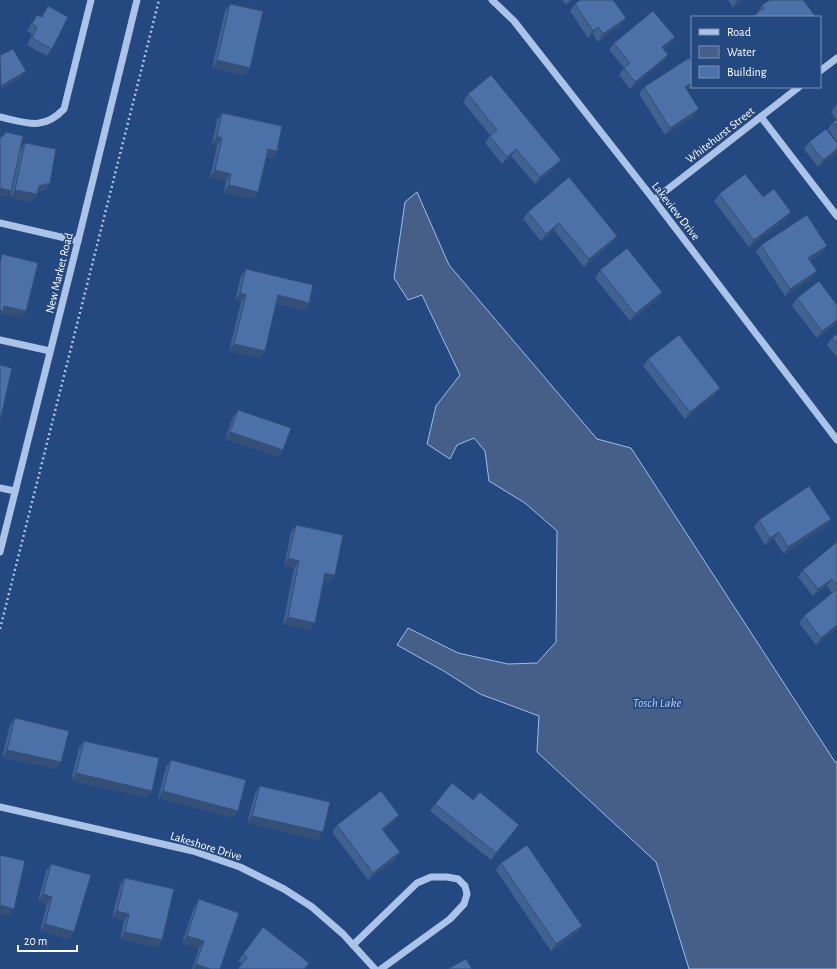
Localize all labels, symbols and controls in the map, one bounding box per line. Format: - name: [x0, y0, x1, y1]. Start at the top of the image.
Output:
- legend: [691, 16, 821, 88]
- text: Road: [727, 26, 751, 38]
- text: Water: [727, 46, 756, 58]
- text: Building: [727, 66, 767, 78]
- street label: Whitehurst Street: [683, 104, 757, 165]
- street label: Lakeview Drive: [650, 180, 702, 242]
- street label: New Market Road: [43, 231, 75, 315]
- water label: Tosch Lake: [633, 697, 681, 710]
- street label: Lakeshore Drive: [169, 829, 243, 863]
- scale bar: [18, 927, 77, 953]
- text: 20 m: [24, 935, 47, 947]

